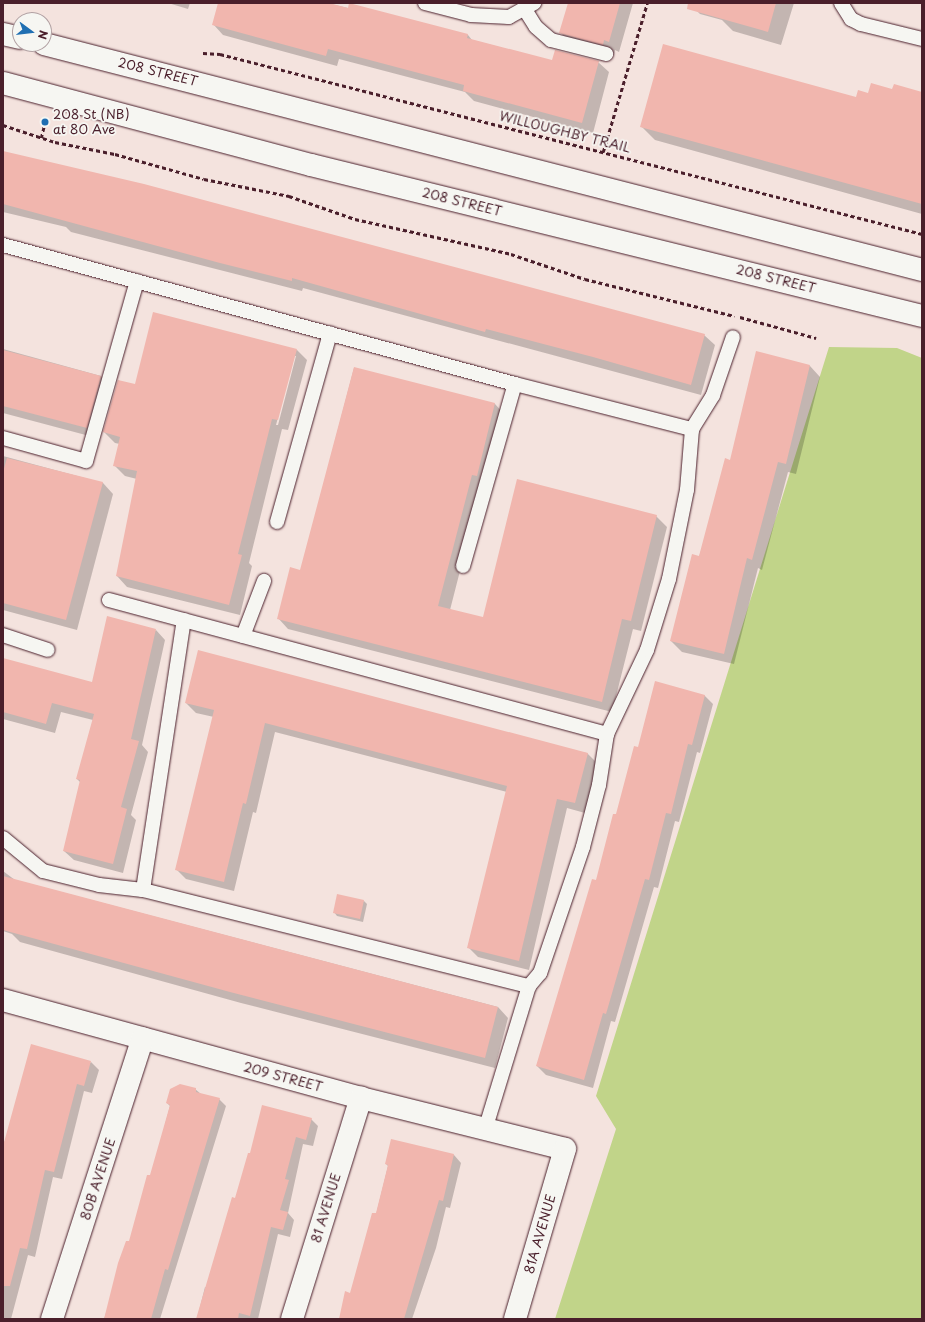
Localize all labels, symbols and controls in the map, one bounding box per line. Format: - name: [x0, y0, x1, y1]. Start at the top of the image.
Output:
- north arrow: [12, 12, 52, 52]
- text: N: [34, 29, 52, 41]
- street label: 208 STREET: [116, 54, 200, 90]
- place label: 208 St (NB) at 80 Ave: [53, 107, 131, 138]
- street label: WILLOUGHBY TRAIL: [499, 108, 631, 156]
- marker: 208 St (NB) at 80 Ave: [40, 117, 50, 127]
- street label: 208 STREET: [420, 184, 504, 220]
- street label: 208 STREET: [734, 261, 818, 297]
- street label: 209 STREET: [242, 1059, 324, 1095]
- street label: 80B AVENUE: [77, 1136, 119, 1222]
- street label: 81 AVENUE: [308, 1171, 344, 1245]
- street label: 81A AVENUE: [521, 1193, 559, 1275]

